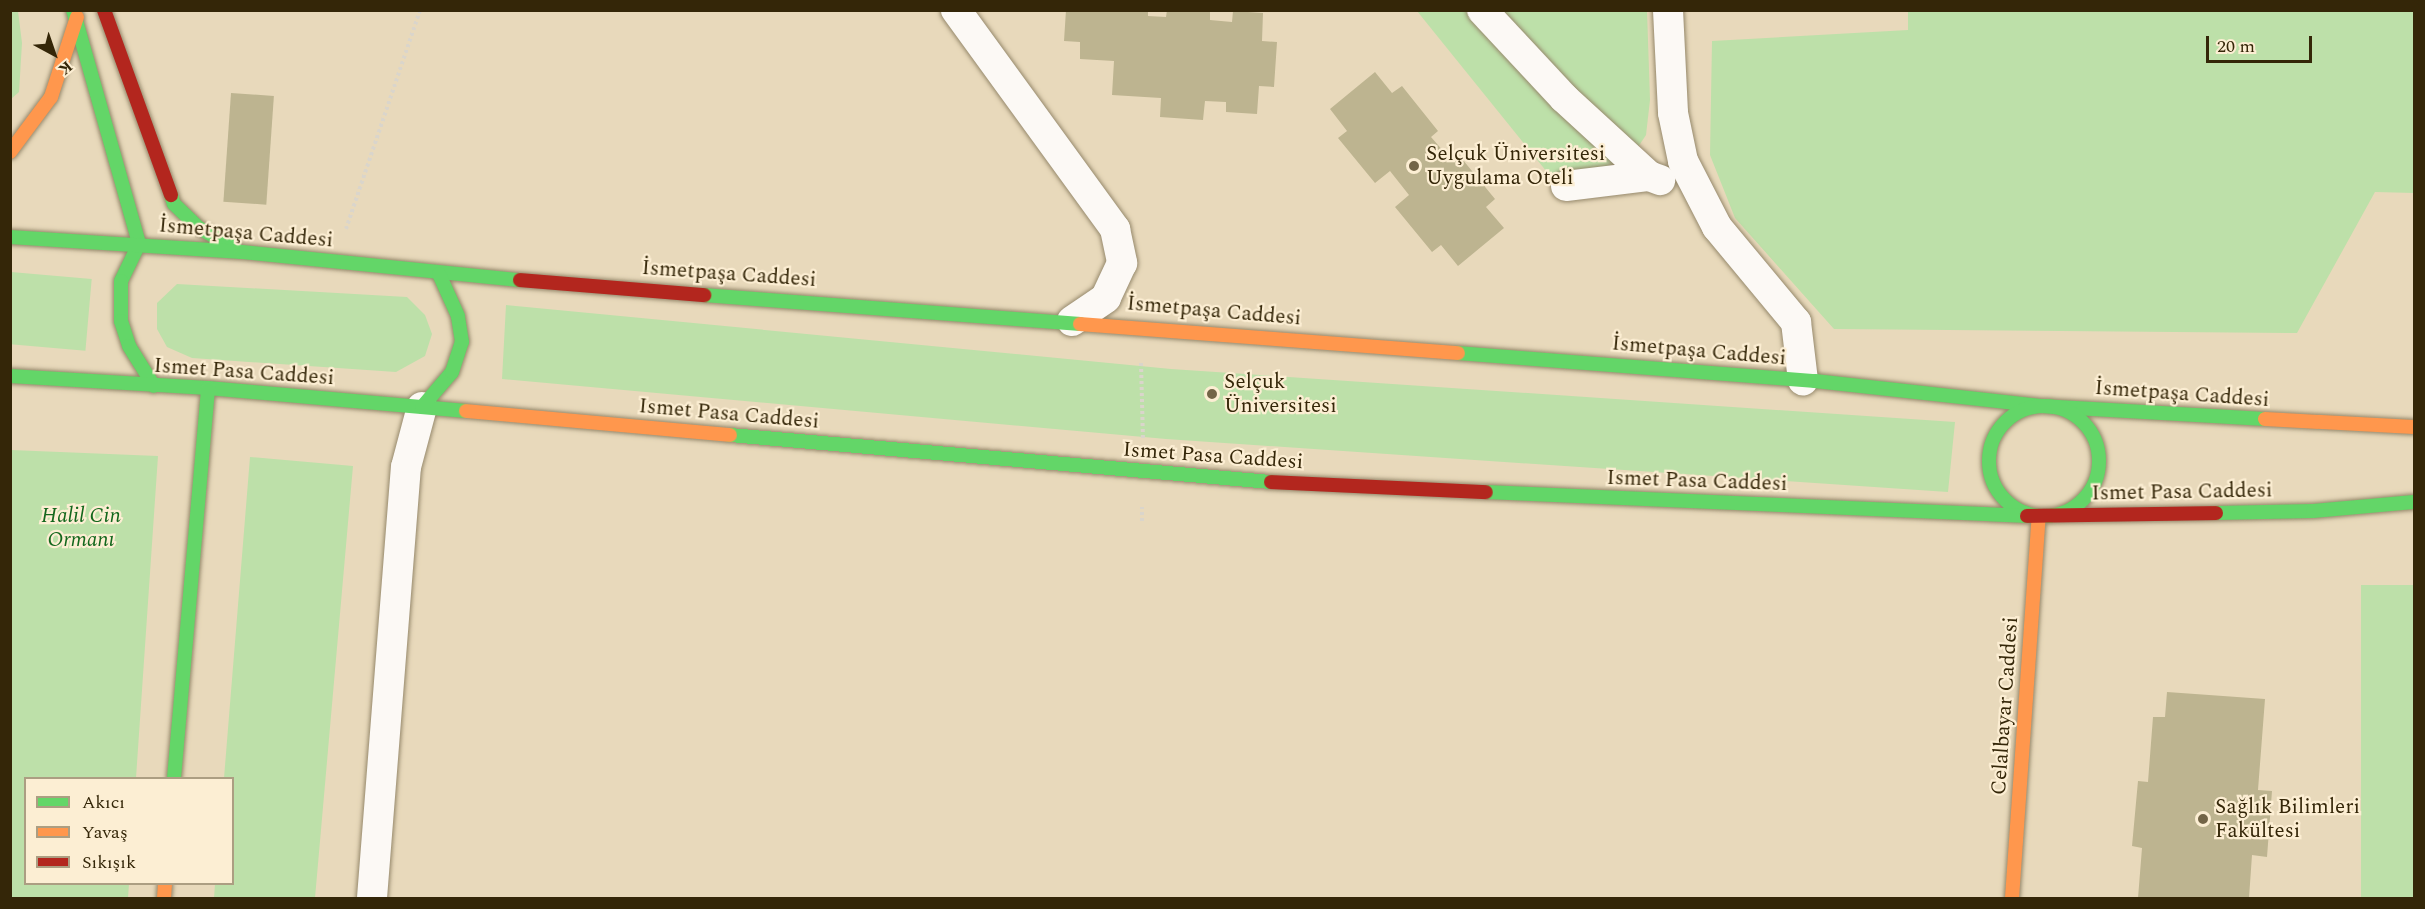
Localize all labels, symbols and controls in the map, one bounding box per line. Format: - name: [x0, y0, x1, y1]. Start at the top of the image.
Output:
- north arrow: [24, 24, 84, 84]
- scale bar: [2209, 24, 2316, 62]
- text: 20 m: [2217, 33, 2255, 60]
- text: K: [53, 55, 78, 81]
- place label: Selçuk Üniversitesi Uygulama Oteli: [1426, 141, 1605, 191]
- marker: Selçuk Üniversitesi Uygulama Oteli: [1407, 159, 1421, 173]
- street label: İsmetpaşa Caddesi: [158, 213, 334, 253]
- street label: İsmetpaşa Caddesi: [641, 255, 817, 293]
- street label: İsmetpaşa Caddesi: [1126, 291, 1302, 331]
- street label: İsmetpaşa Caddesi: [1611, 331, 1787, 371]
- street label: Ismet Pasa Caddesi: [153, 353, 335, 391]
- place label: Selçuk Üniversitesi: [1224, 369, 1337, 419]
- street label: İsmetpaşa Caddesi: [2094, 375, 2270, 413]
- marker: Selçuk Üniversitesi: [1205, 387, 1219, 401]
- street label: Ismet Pasa Caddesi: [638, 394, 820, 434]
- street label: Ismet Pasa Caddesi: [1122, 437, 1304, 475]
- street label: Ismet Pasa Caddesi: [1606, 465, 1788, 497]
- street label: Ismet Pasa Caddesi: [2091, 478, 2273, 506]
- park label: Halil Cin Ormanı: [41, 503, 121, 553]
- street label: Celalbayar Caddesi: [1986, 616, 2024, 796]
- legend: [24, 777, 234, 885]
- text: Akıcı: [82, 789, 125, 816]
- place label: Sağlık Bilimleri Fakültesi: [2215, 794, 2360, 844]
- marker: Sağlık Bilimleri Fakültesi: [2196, 812, 2210, 826]
- text: Yavaş: [82, 819, 128, 846]
- text: Sıkışık: [82, 849, 136, 876]

